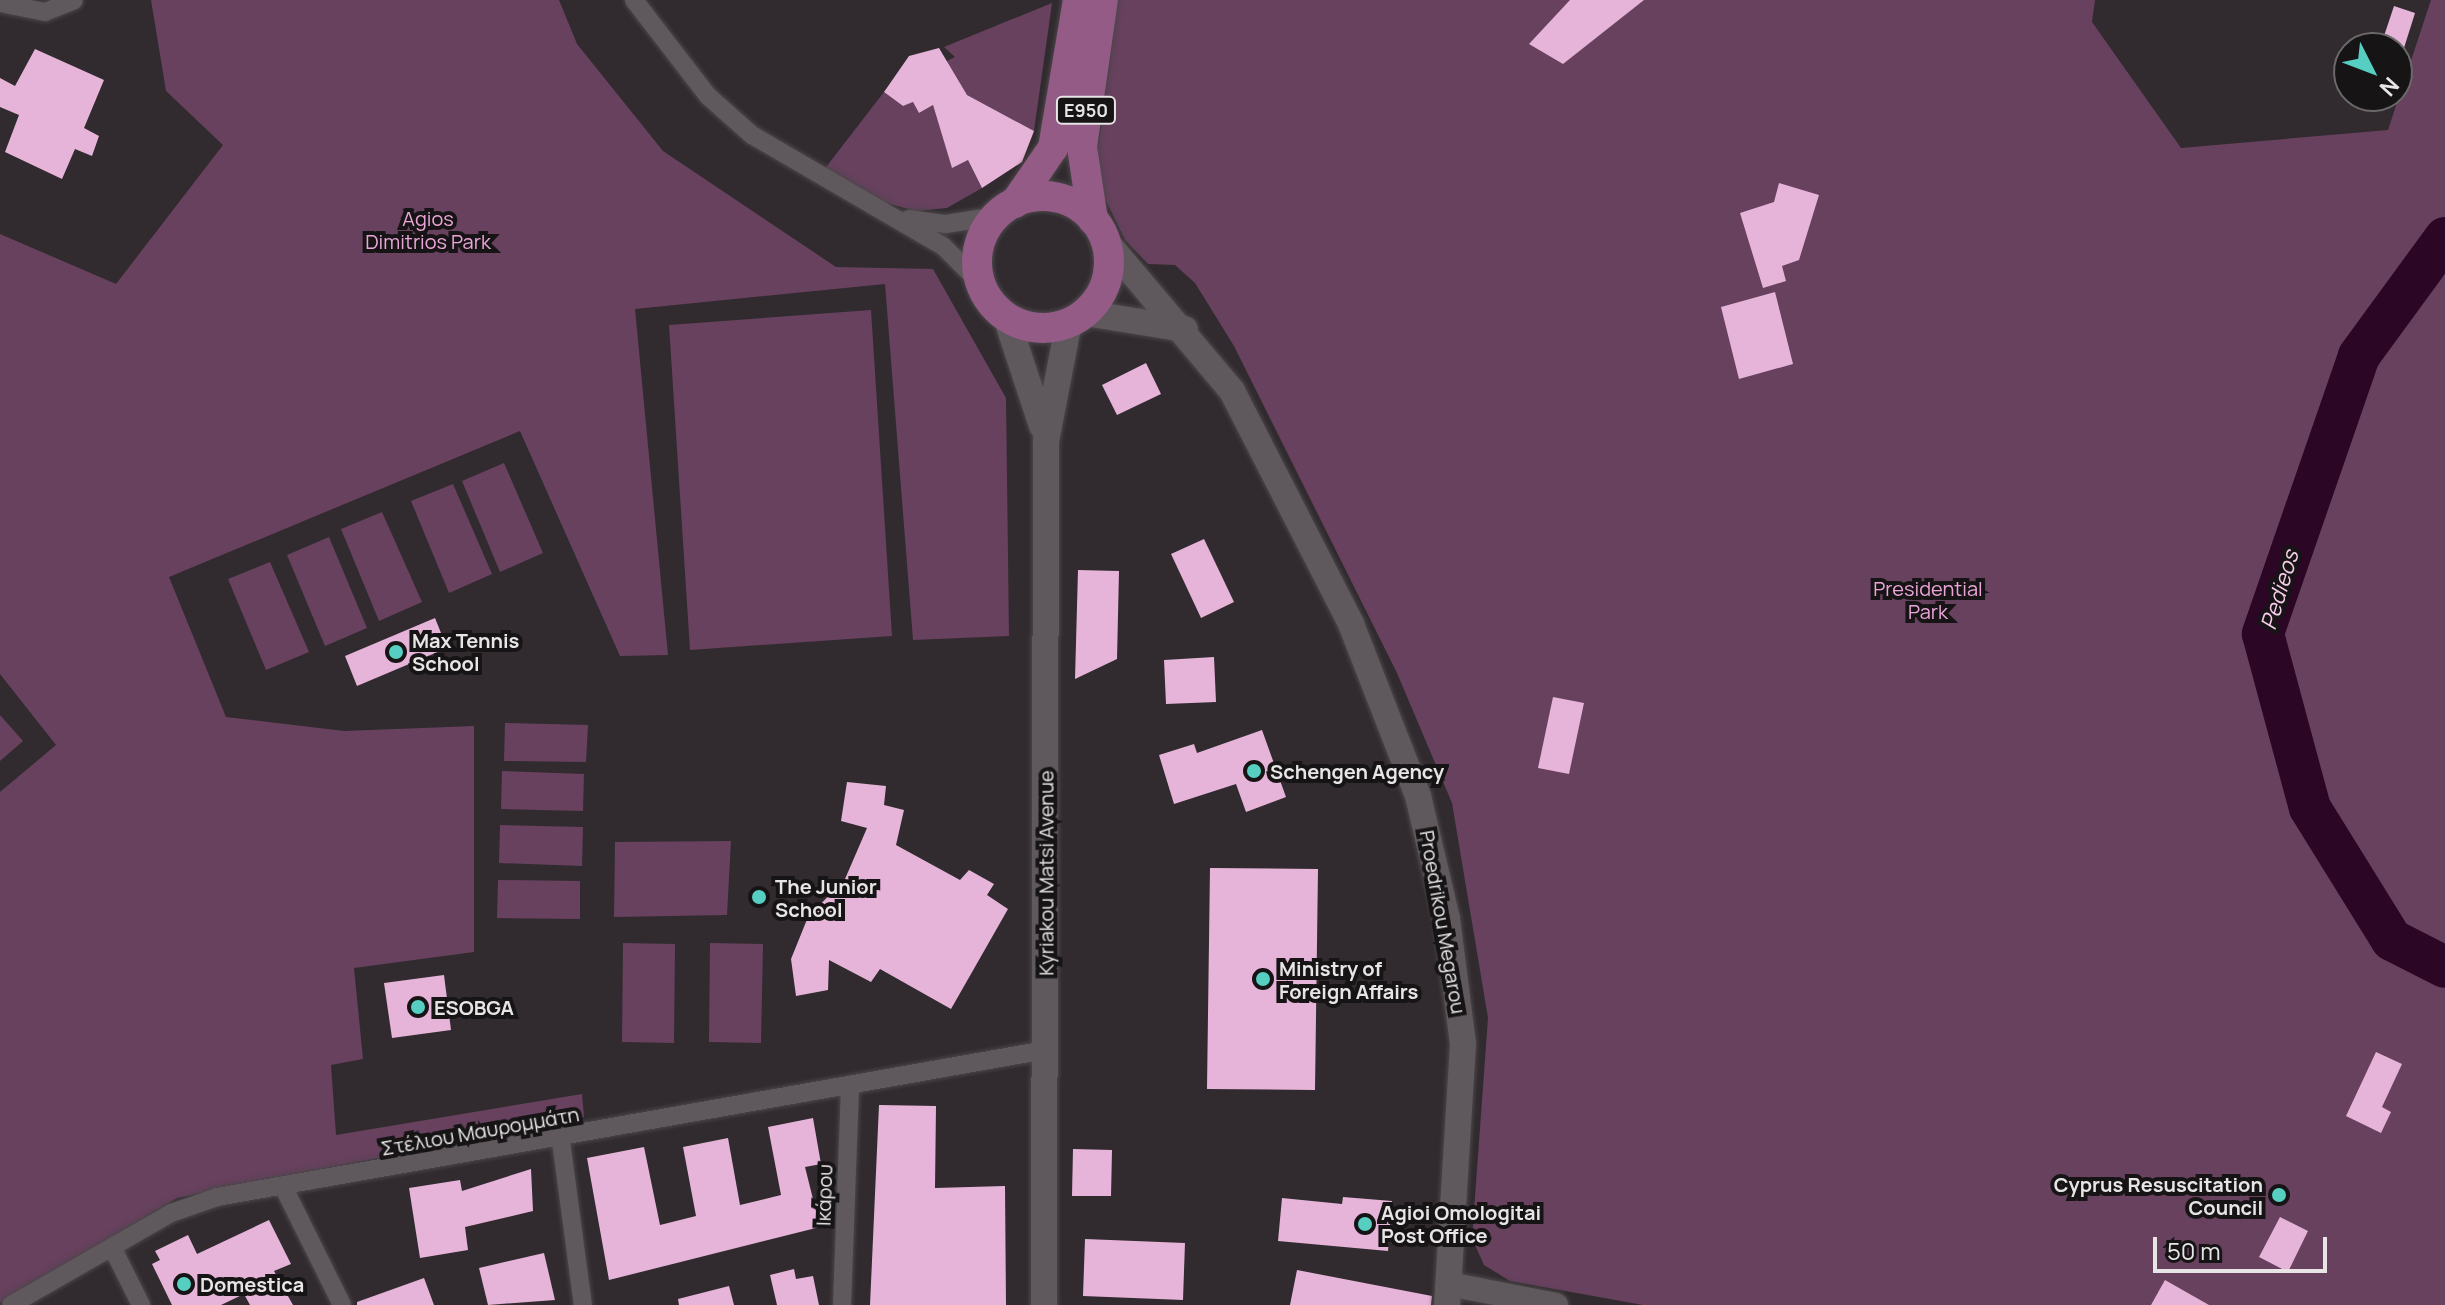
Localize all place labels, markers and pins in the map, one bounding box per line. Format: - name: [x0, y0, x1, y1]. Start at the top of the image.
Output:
- place label: Max Tennis School: [412, 628, 519, 675]
- marker: Max Tennis School: [387, 643, 405, 661]
- place label: Schengen Agency: [1270, 759, 1444, 783]
- marker: Schengen Agency: [1245, 762, 1263, 780]
- place label: The Junior School: [775, 874, 877, 921]
- marker: The Junior School: [750, 888, 768, 906]
- place label: Ministry of Foreign Affairs: [1279, 956, 1418, 1003]
- marker: Ministry of Foreign Affairs: [1254, 970, 1272, 988]
- place label: ESOBGA: [434, 995, 514, 1019]
- marker: ESOBGA: [409, 998, 427, 1016]
- place label: Cyprus Resuscitation Council: [2054, 1172, 2263, 1219]
- marker: Cyprus Resuscitation Council: [2270, 1186, 2288, 1204]
- place label: Agioi Omologitai Post Office: [1381, 1200, 1541, 1247]
- marker: Agioi Omologitai Post Office: [1356, 1215, 1374, 1233]
- place label: Domestica: [200, 1272, 304, 1296]
- marker: Domestica: [175, 1275, 193, 1293]

